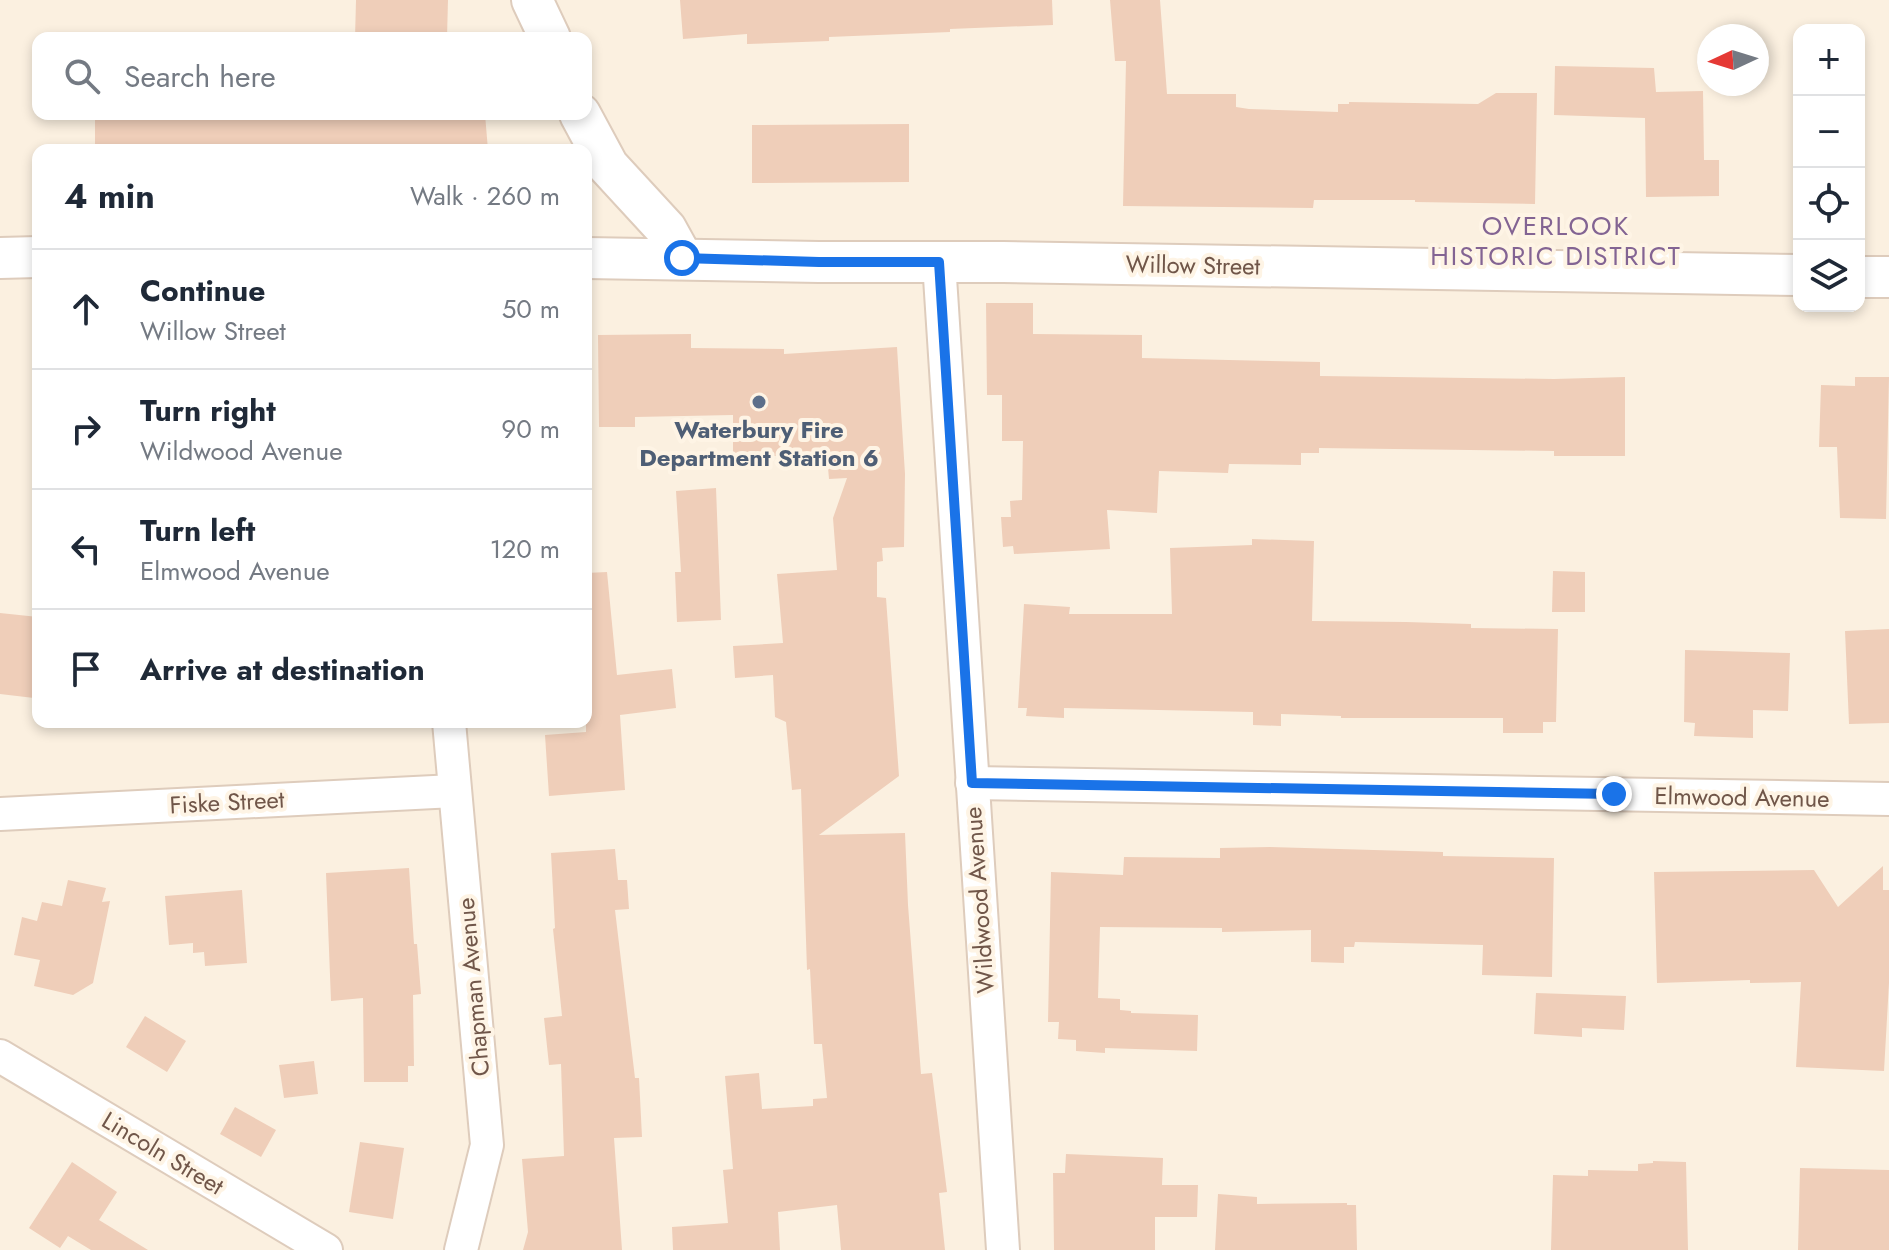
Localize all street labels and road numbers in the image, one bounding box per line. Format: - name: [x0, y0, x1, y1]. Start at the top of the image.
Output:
- street label: Willow Street: [1125, 246, 1261, 284]
- street label: Elmwood Avenue: [1654, 778, 1830, 816]
- street label: Fiske Street: [169, 782, 286, 822]
- street label: Wildwood Avenue: [955, 805, 1003, 995]
- street label: Chapman Avenue: [448, 896, 498, 1078]
- street label: Lincoln Street: [95, 1103, 231, 1203]

